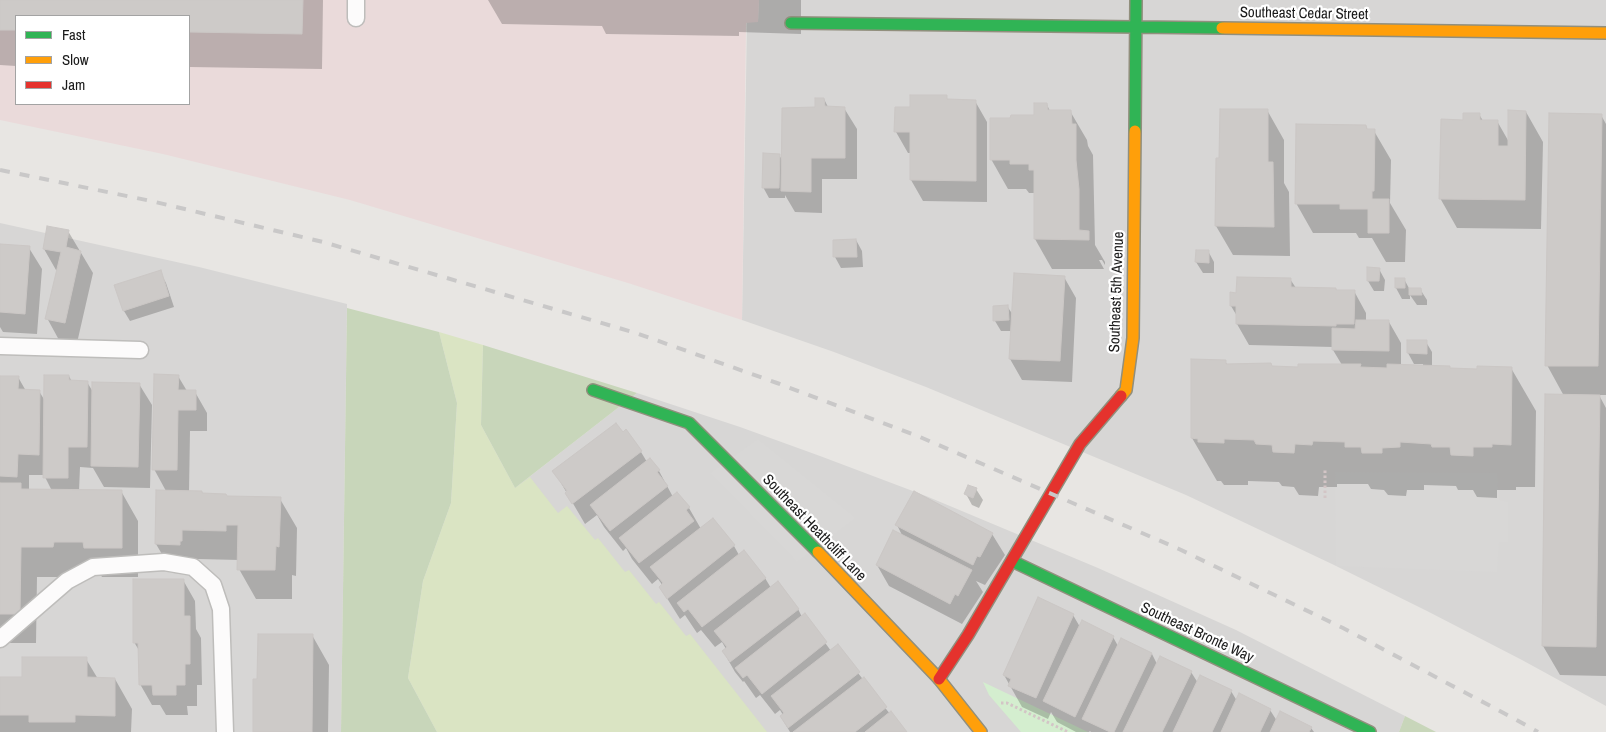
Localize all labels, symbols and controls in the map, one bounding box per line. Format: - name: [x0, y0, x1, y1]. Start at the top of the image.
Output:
- street label: Southeast Cedar Street: [1240, 4, 1368, 24]
- legend: [15, 15, 190, 105]
- text: Fast: [62, 24, 85, 45]
- text: Slow: [62, 49, 89, 70]
- text: Jam: [62, 74, 85, 95]
- street label: Southeast 5th Avenue: [1106, 231, 1128, 353]
- street label: Southeast Heathcliff Lane: [758, 471, 870, 585]
- street label: Southeast Bronte Way: [1138, 599, 1256, 667]

